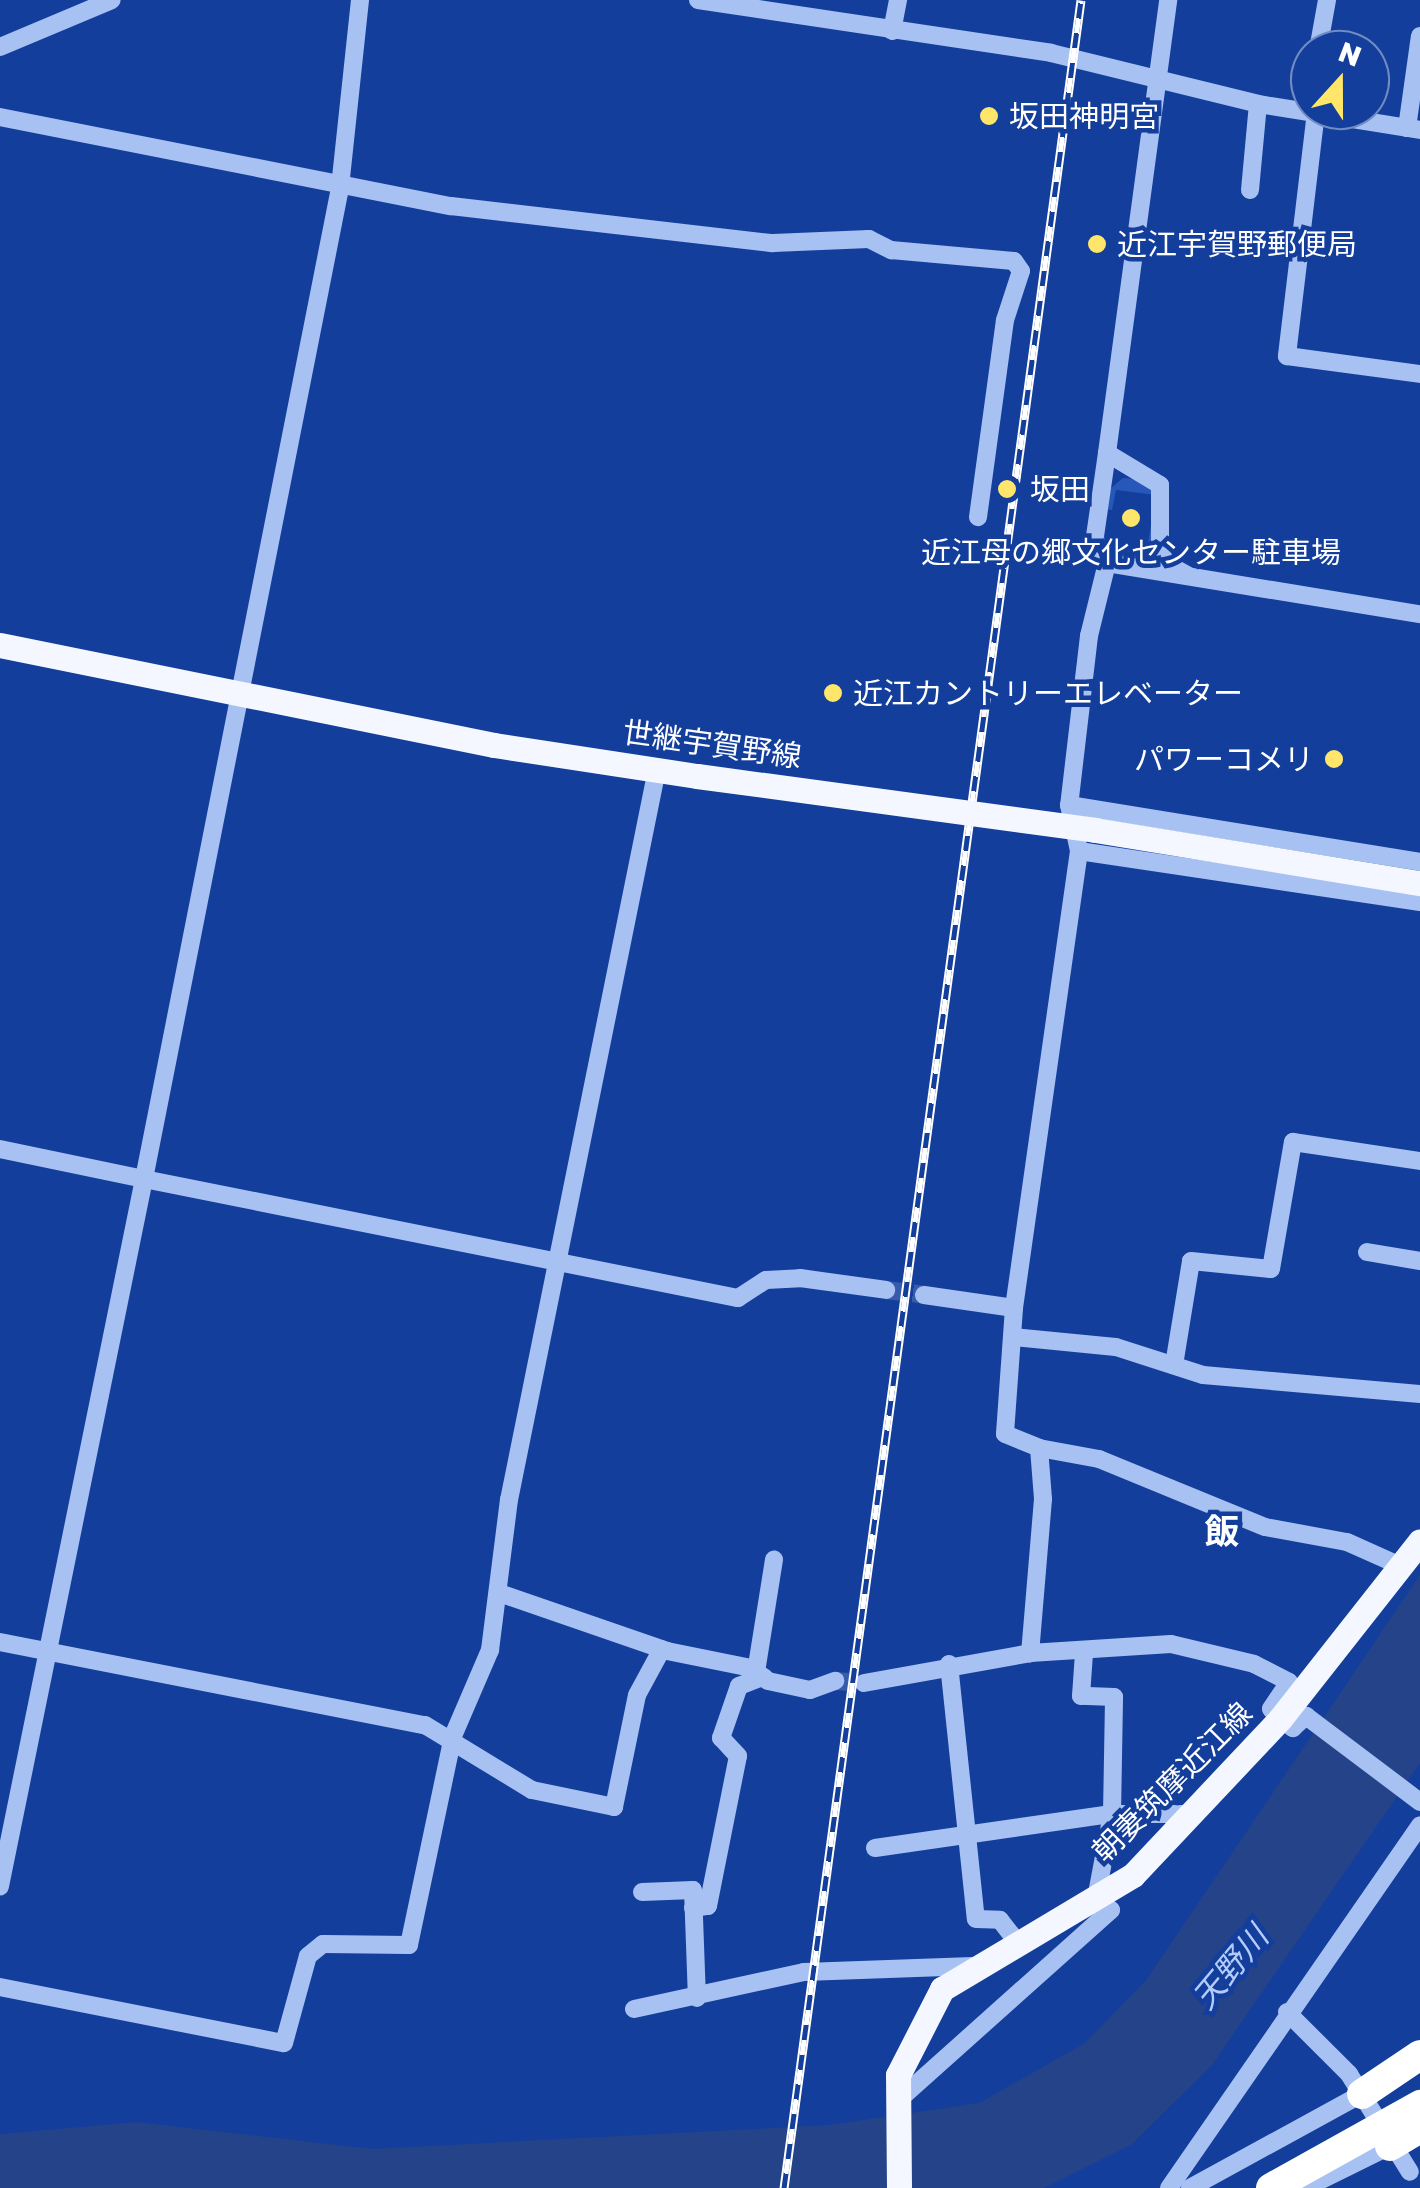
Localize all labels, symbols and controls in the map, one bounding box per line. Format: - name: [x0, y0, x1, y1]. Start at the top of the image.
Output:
- north arrow: [1290, 30, 1390, 130]
- text: N: [1334, 34, 1366, 73]
- place label: 坂田神明宮: [1009, 98, 1159, 134]
- marker: 坂田神明宮: [978, 105, 1000, 127]
- place label: 近江宇賀野郵便局: [1117, 226, 1357, 262]
- marker: 近江宇賀野郵便局: [1086, 233, 1108, 255]
- place label: 坂田: [1030, 471, 1090, 507]
- marker: 坂田: [994, 476, 1020, 502]
- marker: 近江母の郷文化センター駐車場: [1120, 507, 1142, 529]
- place label: 近江母の郷文化センター駐車場: [921, 534, 1341, 570]
- place label: 近江カントリーエレベーター: [853, 675, 1243, 711]
- marker: 近江カントリーエレベーター: [822, 682, 844, 704]
- street label: 世継宇賀野線: [620, 714, 804, 774]
- place label: パワーコメリ: [1134, 741, 1314, 777]
- marker: パワーコメリ: [1323, 748, 1345, 770]
- district label: 飯: [1205, 1510, 1239, 1552]
- street label: 朝妻筑摩近江線: [1085, 1695, 1259, 1869]
- water label: 天野川: [1184, 1918, 1276, 2016]

